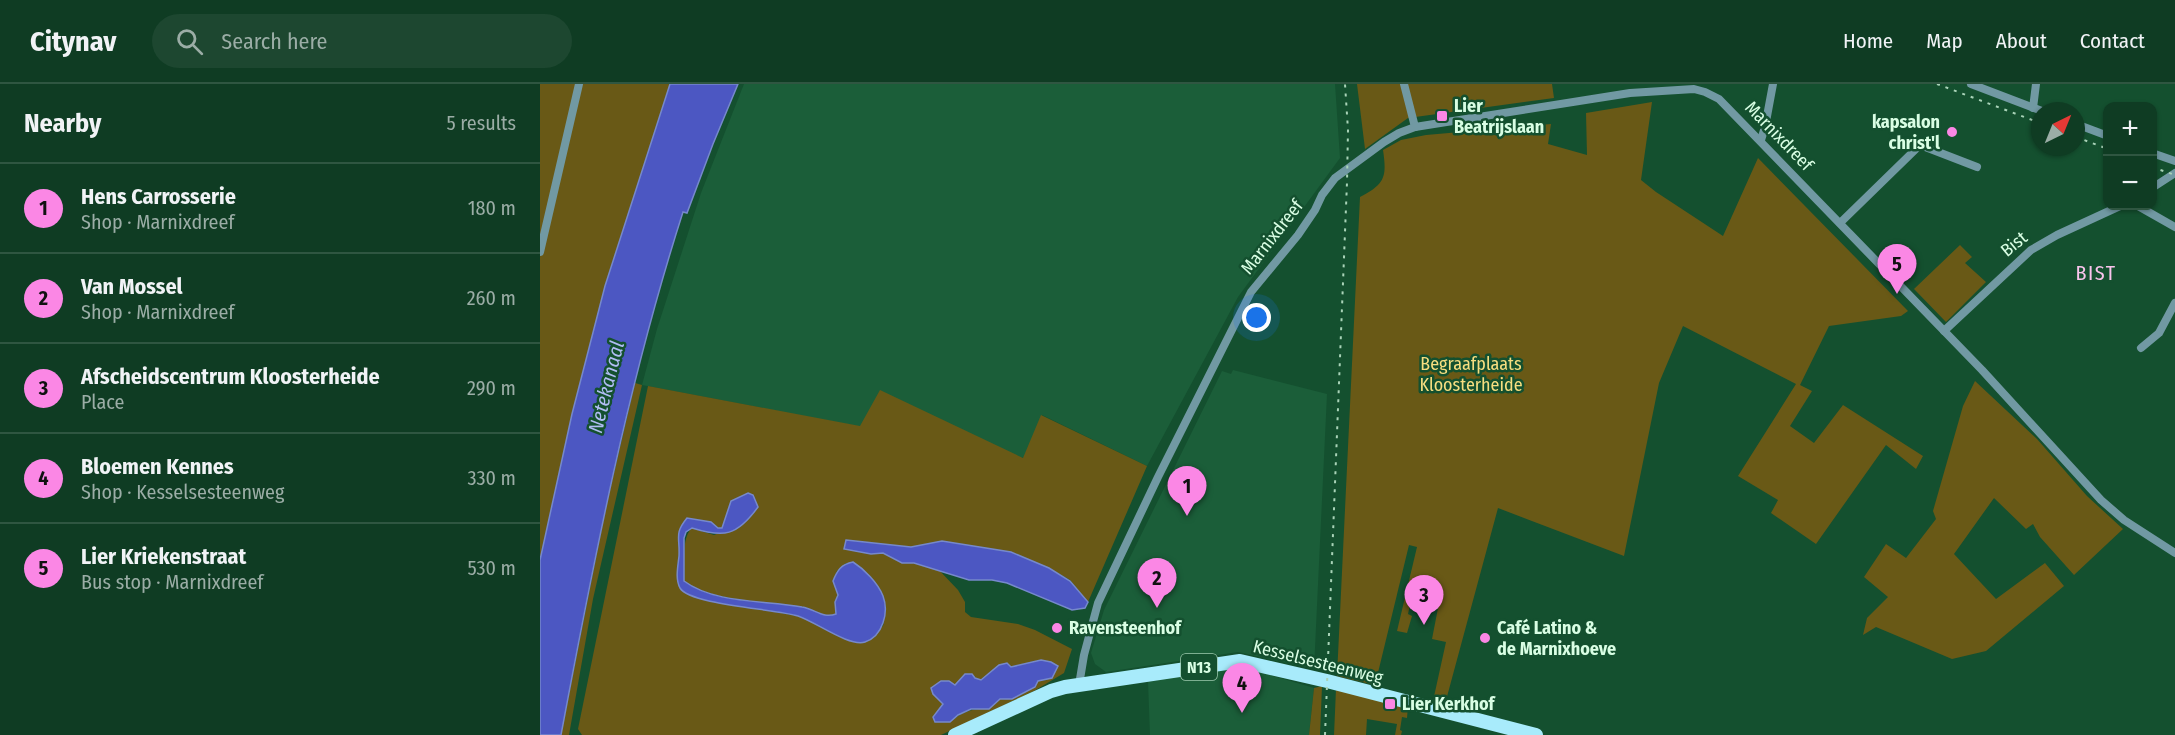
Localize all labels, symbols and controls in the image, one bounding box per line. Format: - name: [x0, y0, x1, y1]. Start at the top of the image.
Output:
- search box: [152, 14, 572, 68]
- text: Citynav: [30, 25, 116, 58]
- icon: search: [173, 25, 206, 58]
- text: Search here: [221, 28, 327, 55]
- text: Home: [1843, 28, 1893, 54]
- text: Map: [1926, 28, 1963, 54]
- text: About: [1996, 28, 2047, 54]
- text: Contact: [2080, 28, 2145, 54]
- place label: Lier Beatrijslaan: [1454, 95, 1544, 138]
- street label: Marnixdreef: [1740, 97, 1819, 176]
- north arrow: [2031, 102, 2085, 156]
- map controls: [2103, 102, 2157, 210]
- button: +: [2103, 102, 2157, 156]
- text: Nearby: [24, 108, 101, 139]
- marker: Lier Beatrijslaan: [1435, 109, 1449, 123]
- text: 5 results: [446, 111, 516, 135]
- place label: kapsalon christ'l: [1872, 111, 1940, 154]
- marker: kapsalon christ'l: [1945, 125, 1959, 139]
- button: −: [2103, 156, 2157, 210]
- text: Hens Carrosserie: [81, 183, 236, 210]
- street label: Marnixdreef: [1236, 194, 1309, 279]
- text: 1: [39, 196, 48, 220]
- text: 180 m: [468, 196, 516, 220]
- text: Shop · Marnixdreef: [81, 210, 234, 234]
- street label: Bist: [1996, 227, 2032, 261]
- pin: 5: [1878, 244, 1916, 294]
- district label: BIST: [2076, 261, 2116, 285]
- text: Van Mossel: [81, 273, 183, 300]
- text: 2: [39, 286, 48, 310]
- text: 260 m: [467, 286, 516, 310]
- text: Shop · Marnixdreef: [81, 300, 234, 324]
- your location: [1242, 303, 1271, 332]
- water label: Netekanaal: [583, 339, 629, 435]
- park label: Begraafplaats Kloosterheide: [1419, 353, 1523, 396]
- text: Afscheidscentrum Kloosterheide: [81, 363, 380, 390]
- text: 3: [39, 376, 48, 400]
- text: 290 m: [467, 376, 516, 400]
- text: Place: [81, 390, 124, 414]
- text: Bloemen Kennes: [81, 453, 234, 480]
- text: 4: [38, 466, 49, 490]
- text: 330 m: [467, 466, 516, 490]
- pin: 1: [1168, 466, 1206, 516]
- text: Shop · Kesselsesteenweg: [81, 480, 284, 504]
- text: Lier Kriekenstraat: [81, 543, 246, 570]
- text: 5: [39, 556, 48, 580]
- text: 530 m: [467, 556, 516, 580]
- pin: 2: [1138, 558, 1176, 608]
- text: Bus stop · Marnixdreef: [81, 570, 263, 594]
- pin: 3: [1404, 576, 1444, 625]
- place label: Ravensteenhof: [1069, 617, 1183, 639]
- place label: Café Latino & de Marnixhoeve: [1497, 617, 1616, 660]
- marker: Ravensteenhof: [1050, 621, 1064, 635]
- marker: Café Latino & de Marnixhoeve: [1478, 631, 1492, 645]
- street label: Kesselsesteenweg: [1251, 635, 1386, 689]
- road number: N13: [1181, 654, 1217, 680]
- pin: 4: [1222, 664, 1262, 713]
- place label: Lier Kerkhof: [1402, 693, 1497, 715]
- marker: Lier Kerkhof: [1383, 697, 1397, 711]

